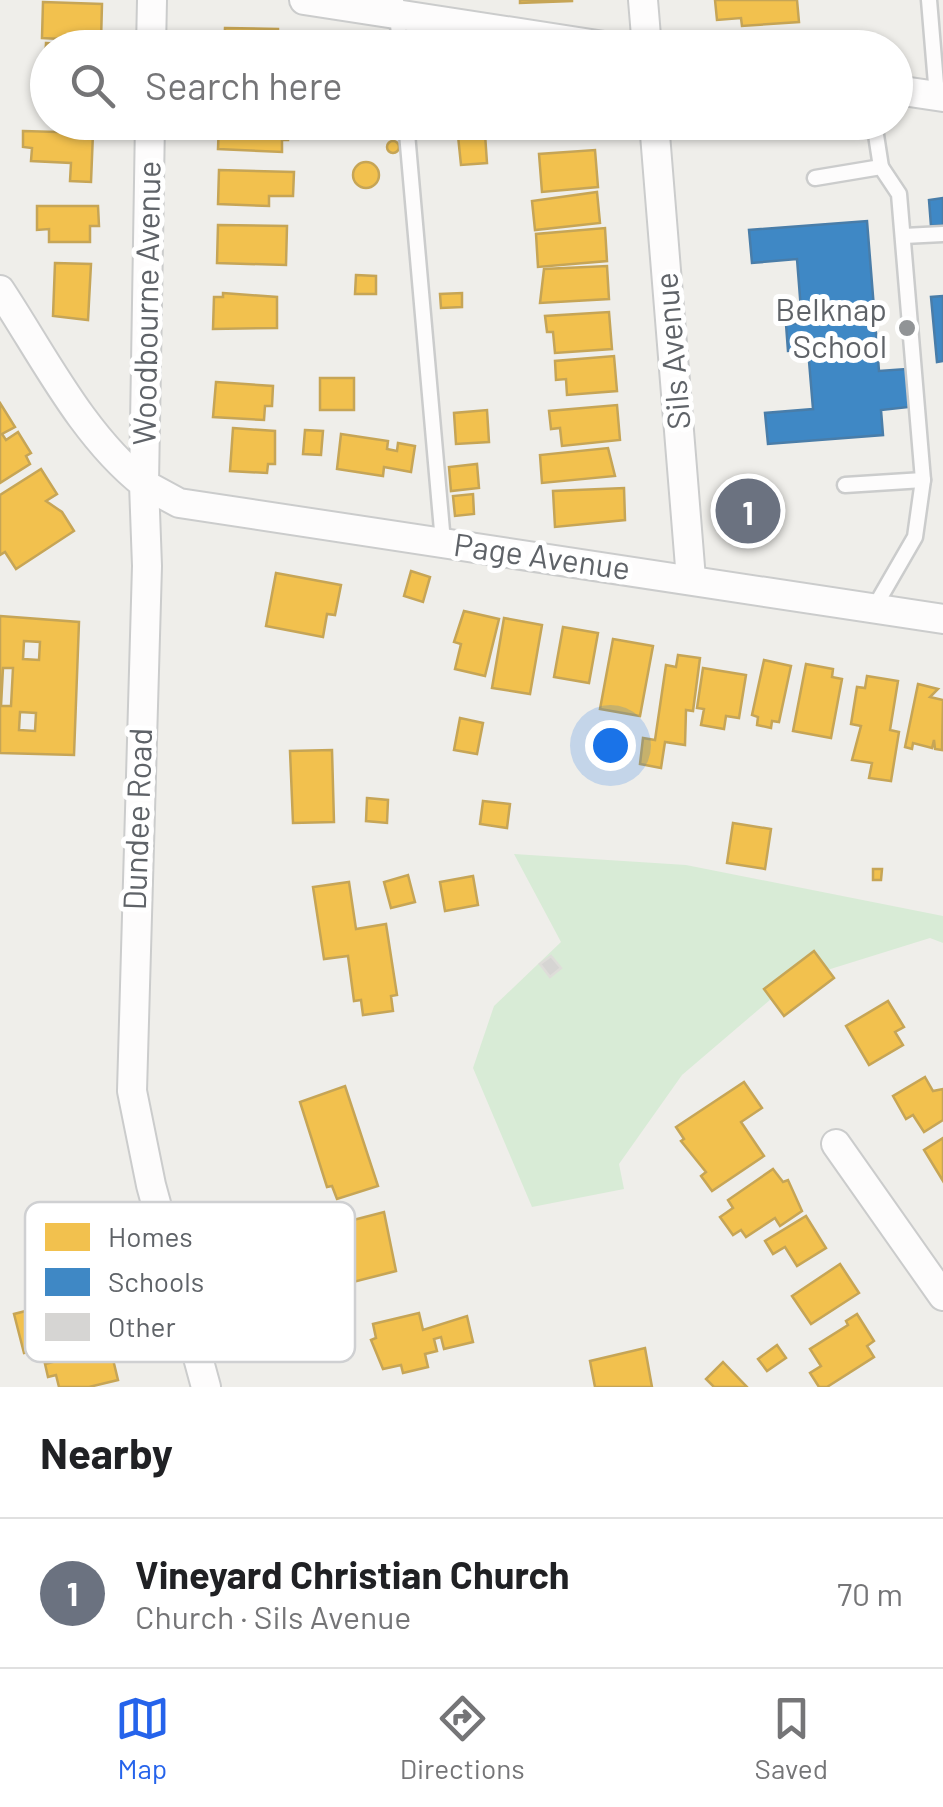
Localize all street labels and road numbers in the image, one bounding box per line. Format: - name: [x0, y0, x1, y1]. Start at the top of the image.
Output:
- street label: Woodbourne Avenue: [124, 160, 166, 446]
- street label: Sils Avenue: [645, 271, 697, 431]
- street label: Page Avenue: [452, 524, 633, 586]
- street label: Dundee Road: [114, 727, 158, 911]

